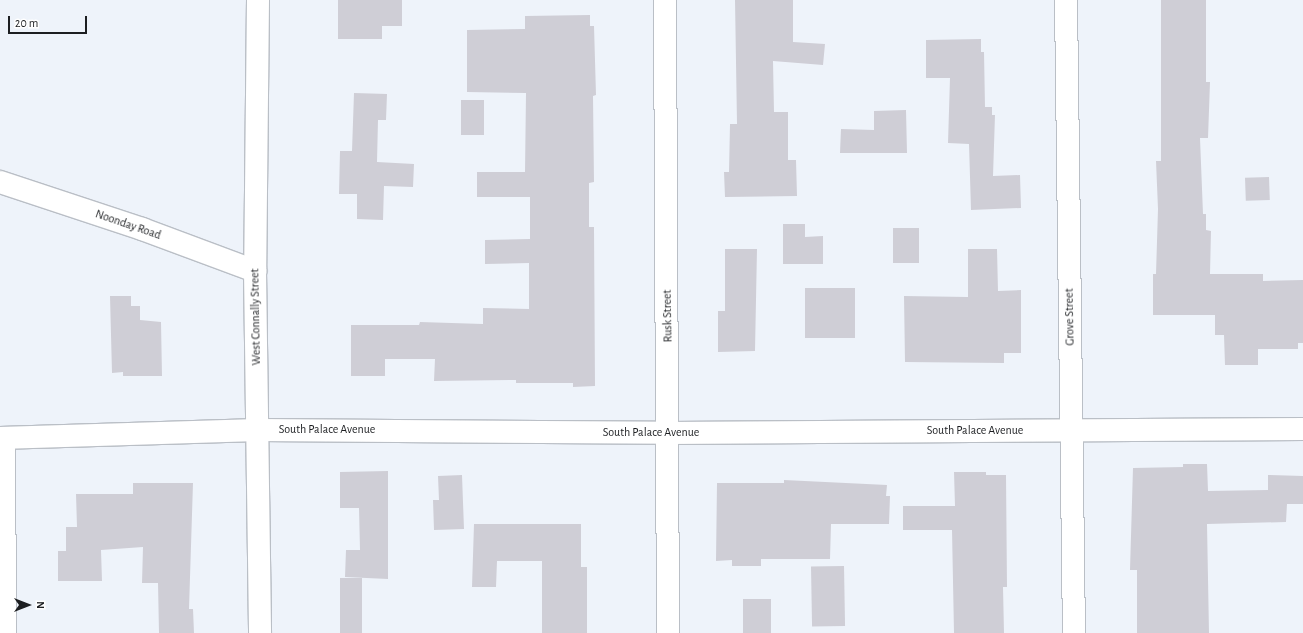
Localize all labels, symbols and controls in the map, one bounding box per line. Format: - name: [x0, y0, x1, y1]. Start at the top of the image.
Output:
- scale bar: [10, 8, 89, 34]
- text: 20 m: [15, 17, 38, 29]
- street label: Noonday Road: [93, 207, 163, 243]
- street label: West Connally Street: [248, 268, 264, 366]
- street label: Grove Street: [1062, 288, 1078, 346]
- street label: Rusk Street: [660, 290, 676, 342]
- street label: South Palace Avenue: [279, 423, 375, 437]
- street label: South Palace Avenue: [927, 424, 1023, 438]
- street label: South Palace Avenue: [603, 426, 699, 440]
- north arrow: [8, 585, 48, 625]
- text: N: [35, 601, 46, 609]

